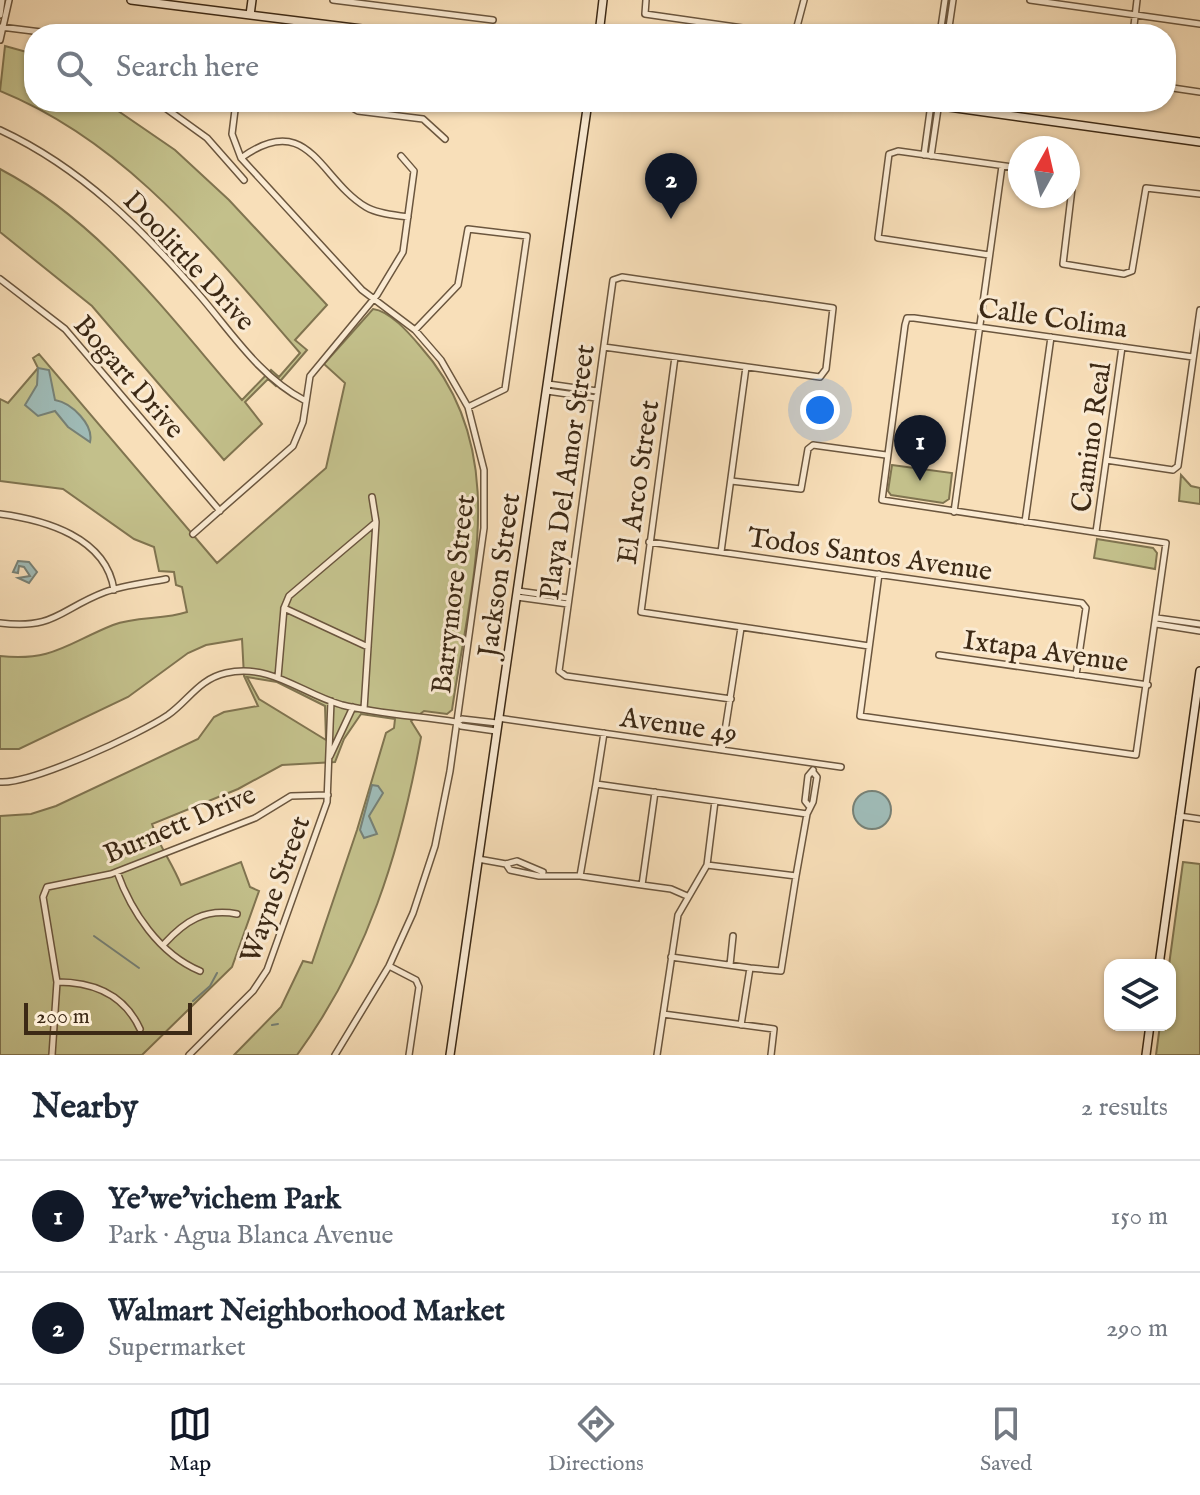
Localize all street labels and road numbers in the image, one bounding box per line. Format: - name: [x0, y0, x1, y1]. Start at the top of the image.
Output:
- street label: Doolittle Drive: [114, 184, 262, 339]
- street label: Calle Colima: [976, 292, 1130, 347]
- street label: Bogart Drive: [65, 309, 191, 447]
- street label: Playa Del Amor Street: [533, 342, 604, 603]
- street label: Camino Real: [1065, 360, 1120, 515]
- street label: El Arco Street: [611, 398, 668, 567]
- street label: Jackson Street: [471, 491, 529, 663]
- street label: Barrymore Street: [425, 492, 484, 696]
- street label: Todos Santos Avenue: [745, 521, 994, 590]
- street label: Ixtapa Avenue: [961, 624, 1131, 681]
- street label: Avenue 49: [617, 701, 739, 752]
- street label: Burnett Drive: [99, 778, 261, 873]
- street label: Wayne Street: [234, 811, 319, 968]

